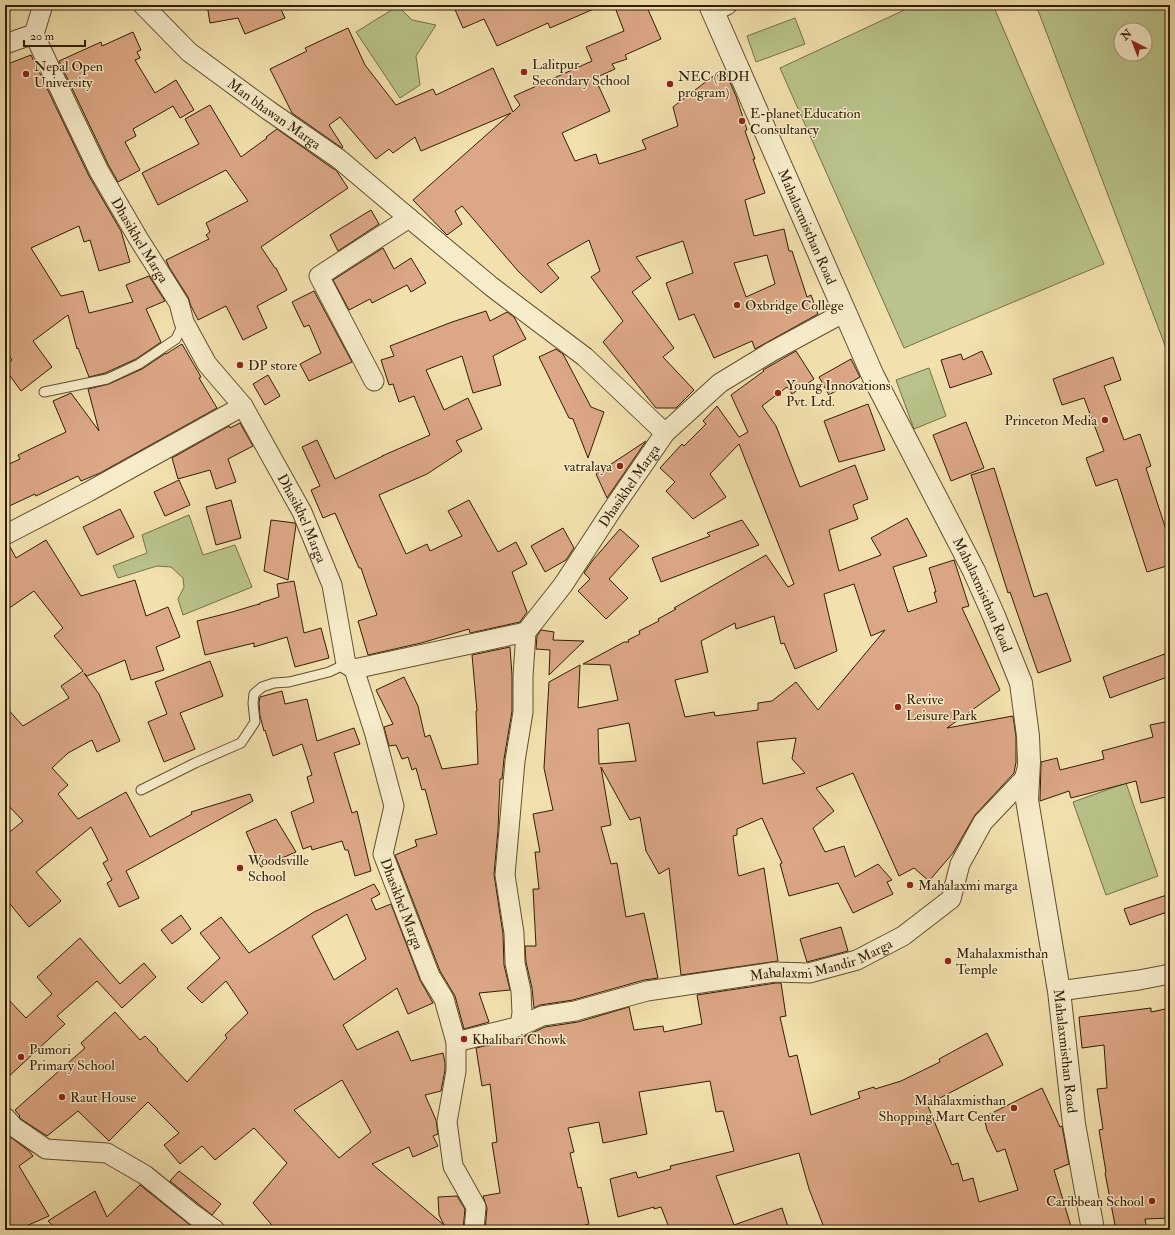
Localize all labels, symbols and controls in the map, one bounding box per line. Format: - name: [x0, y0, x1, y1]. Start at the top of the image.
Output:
- scale bar: [24, 22, 85, 48]
- north arrow: [1113, 22, 1153, 62]
- text: N: [1118, 26, 1136, 44]
- text: 20 m: [30, 29, 55, 44]
- place label: Lalitpur Secondary School: [532, 56, 630, 90]
- place label: Nepal Open University: [34, 58, 103, 92]
- marker: Lalitpur Secondary School: [519, 67, 529, 77]
- place label: NEC (BDH program): [677, 68, 750, 102]
- marker: Nepal Open University: [21, 69, 31, 79]
- street label: Man bhawan Marga: [224, 75, 324, 153]
- marker: NEC (BDH program): [665, 79, 675, 89]
- place label: E-planet Education Consultancy: [750, 105, 861, 139]
- marker: E-planet Education Consultancy: [737, 116, 747, 126]
- street label: Mahalaxmisthan Road: [774, 166, 840, 287]
- street label: Dhasikhel Marga: [107, 195, 172, 286]
- place label: Oxbridge College: [745, 297, 844, 314]
- marker: Oxbridge College: [732, 300, 742, 310]
- place label: DP store: [248, 357, 298, 374]
- marker: DP store: [235, 360, 245, 370]
- place label: Young Innovations Pvt. Ltd.: [786, 377, 891, 410]
- marker: Young Innovations Pvt. Ltd.: [773, 388, 783, 398]
- place label: Princeton Media: [1004, 412, 1097, 429]
- marker: Princeton Media: [1100, 415, 1110, 425]
- street label: Dhasikhel Marga: [595, 441, 664, 531]
- place label: vatralaya: [563, 458, 612, 476]
- marker: vatralaya: [615, 461, 625, 471]
- street label: Dhasikhel Marga: [274, 471, 330, 566]
- street label: Mahalaxmisthan Road: [949, 534, 1016, 655]
- place label: Revive Leisure Park: [906, 691, 978, 724]
- marker: Revive Leisure Park: [893, 702, 903, 712]
- place label: Woodsville School: [247, 852, 309, 885]
- street label: Dhasikhel Marga: [376, 856, 427, 952]
- marker: Woodsville School: [235, 863, 245, 873]
- place label: Mahalaxmi marga: [918, 877, 1018, 894]
- marker: Mahalaxmi marga: [905, 880, 915, 890]
- street label: Mahalaxmi Mandir Marga: [749, 935, 895, 985]
- place label: Mahalaxmisthan Temple: [956, 945, 1048, 979]
- marker: Mahalaxmisthan Temple: [943, 956, 953, 966]
- street label: Mahalaxmisthan Road: [1050, 988, 1081, 1114]
- place label: Khalibari Chowk: [472, 1031, 567, 1048]
- marker: Khalibari Chowk: [459, 1034, 469, 1044]
- place label: Pumori Primary School: [29, 1041, 115, 1075]
- marker: Pumori Primary School: [16, 1052, 26, 1062]
- place label: Raut House: [70, 1089, 137, 1106]
- marker: Raut House: [57, 1092, 67, 1102]
- place label: Mahalaxmisthan Shopping Mart Center: [878, 1092, 1007, 1126]
- marker: Mahalaxmisthan Shopping Mart Center: [1009, 1103, 1019, 1113]
- place label: Caribbean School: [1046, 1193, 1144, 1210]
- marker: Caribbean School: [1147, 1196, 1157, 1206]

